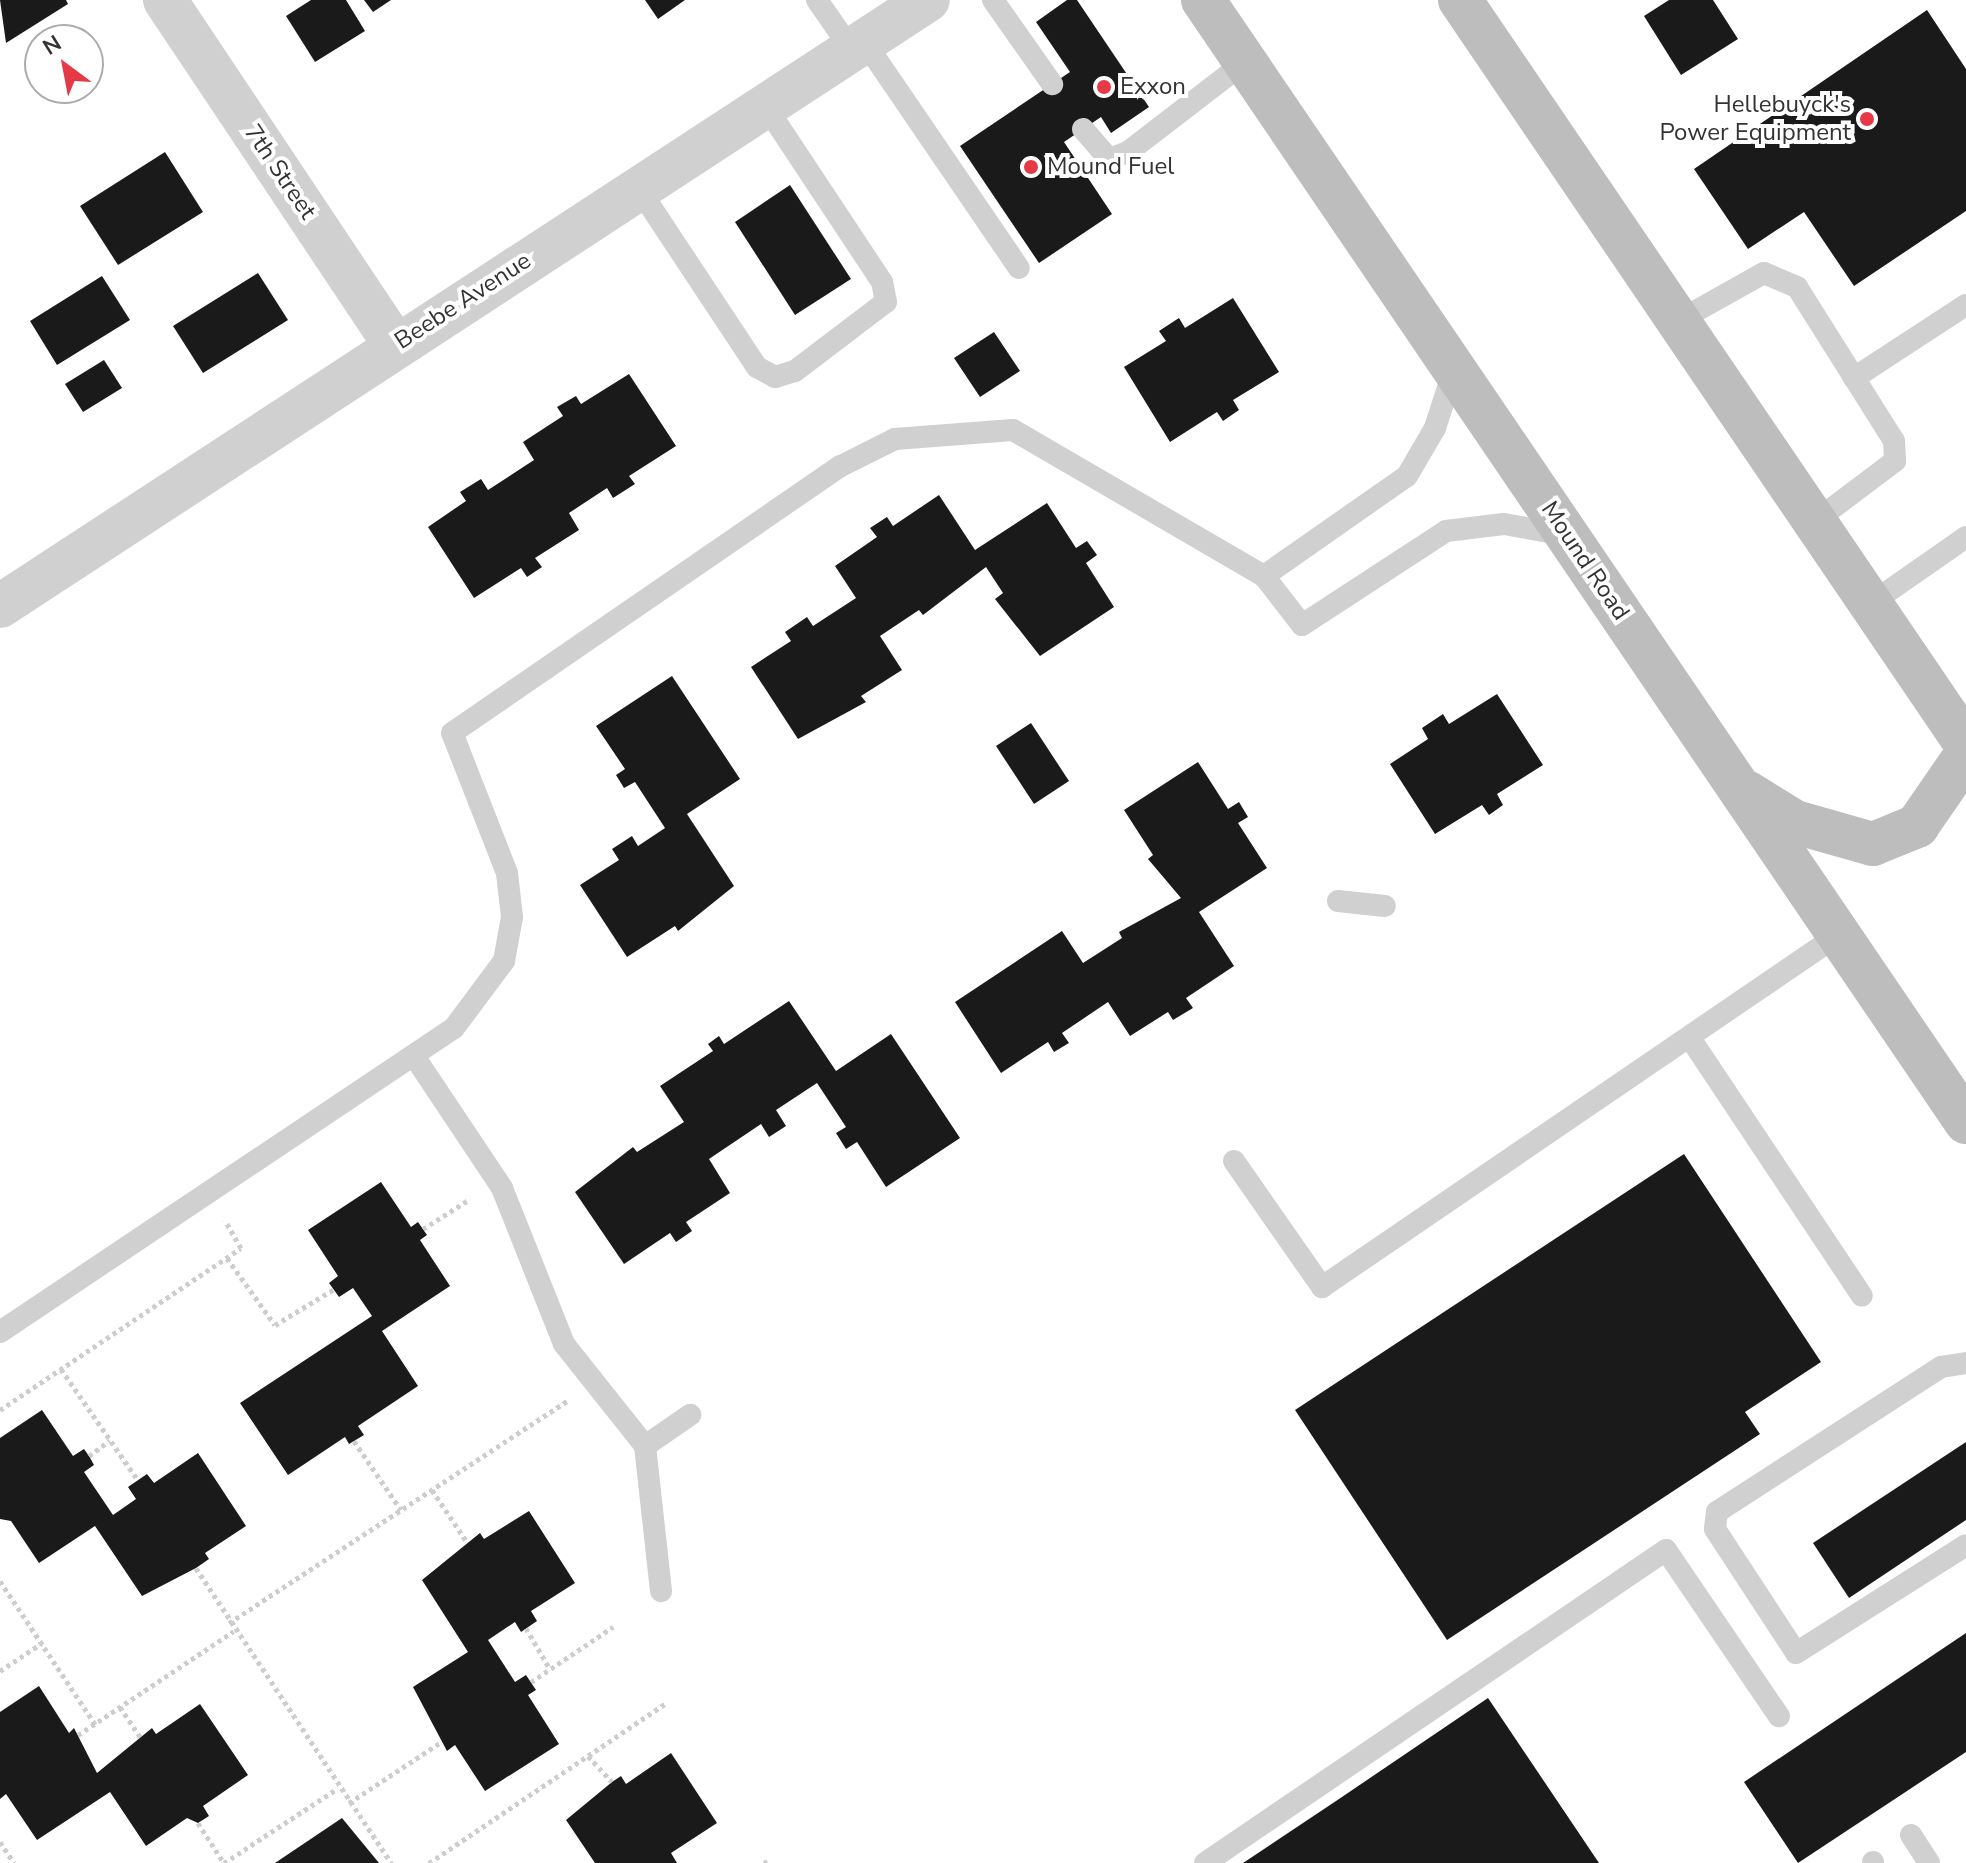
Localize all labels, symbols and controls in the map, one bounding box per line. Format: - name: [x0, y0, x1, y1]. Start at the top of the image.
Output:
- north arrow: [24, 24, 104, 104]
- text: N: [37, 28, 67, 62]
- place label: Exxon: [1120, 73, 1186, 101]
- marker: Exxon: [1095, 78, 1113, 96]
- place label: Hellebuyck's Power Equipment: [1659, 91, 1851, 147]
- marker: Hellebuyck's Power Equipment: [1858, 110, 1876, 128]
- street label: 7th Street: [238, 119, 322, 225]
- place label: Mound Fuel: [1047, 153, 1174, 181]
- marker: Mound Fuel: [1022, 158, 1040, 176]
- street label: Beebe Avenue: [390, 246, 536, 356]
- street label: Mound Road: [1535, 496, 1635, 626]

